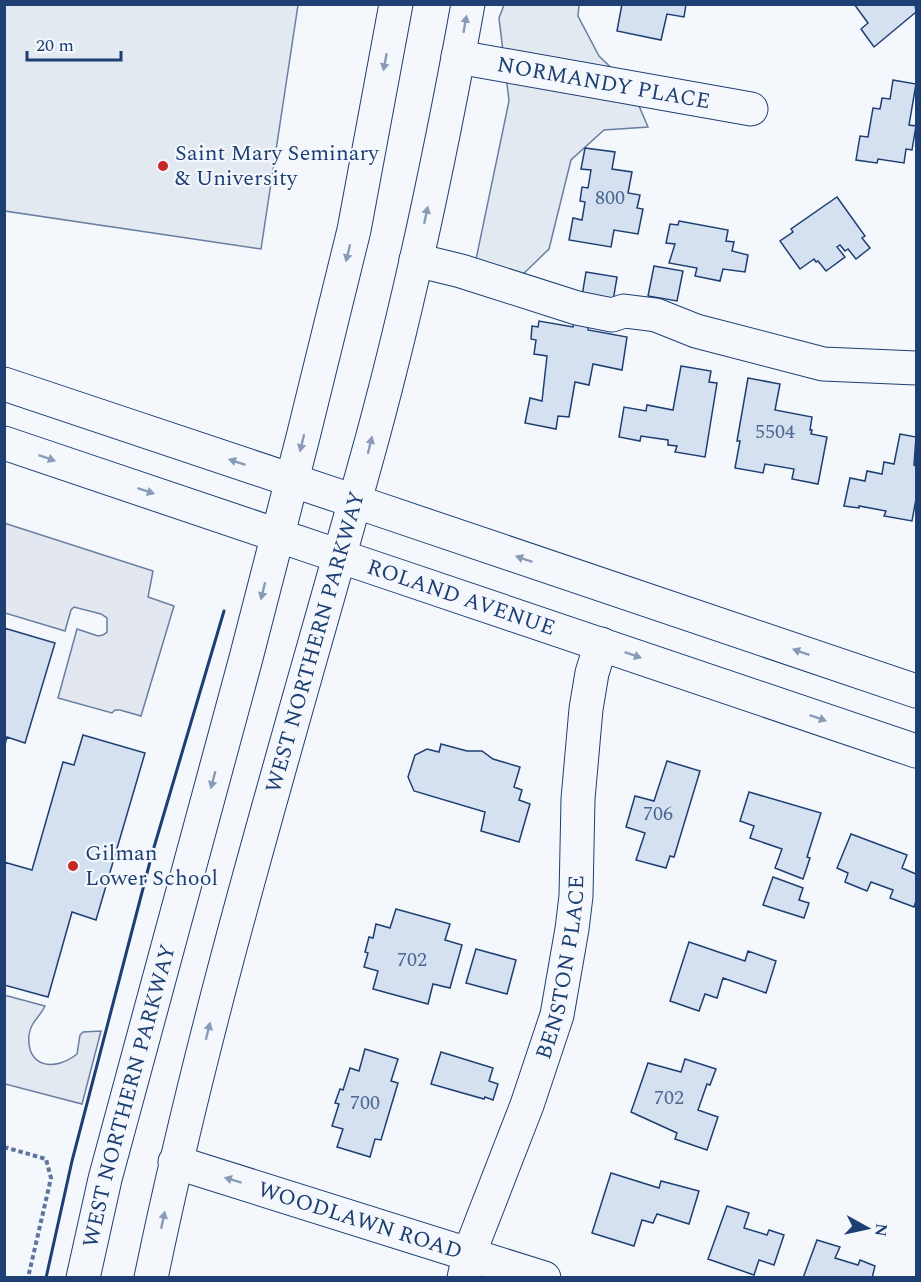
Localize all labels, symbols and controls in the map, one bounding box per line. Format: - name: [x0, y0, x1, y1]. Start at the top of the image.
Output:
- one-way arrow: [460, 14, 469, 33]
- scale bar: [27, 24, 122, 62]
- text: 20 m: [36, 32, 74, 59]
- street label: NORMANDY PLACE: [494, 48, 713, 118]
- one-way arrow: [380, 53, 389, 72]
- place label: Saint Mary Seminary & University: [175, 137, 380, 195]
- marker: Saint Mary Seminary & University: [156, 159, 170, 173]
- house number: 800: [595, 183, 625, 213]
- one-way arrow: [422, 205, 431, 224]
- one-way arrow: [342, 244, 352, 263]
- house number: 5504: [755, 417, 795, 447]
- one-way arrow: [296, 434, 306, 452]
- one-way arrow: [366, 436, 376, 454]
- one-way arrow: [38, 453, 56, 463]
- one-way arrow: [228, 457, 246, 466]
- one-way arrow: [137, 486, 155, 496]
- street label: WEST NORTHERN PARKWAY: [257, 487, 373, 797]
- street label: ROLAND AVENUE: [363, 550, 560, 644]
- one-way arrow: [515, 553, 533, 563]
- one-way arrow: [258, 582, 268, 601]
- one-way arrow: [792, 646, 810, 656]
- one-way arrow: [624, 651, 642, 661]
- one-way arrow: [809, 714, 827, 723]
- one-way arrow: [208, 771, 217, 789]
- house number: 706: [643, 799, 673, 829]
- place label: Gilman Lower School: [85, 837, 218, 895]
- marker: Gilman Lower School: [66, 859, 80, 873]
- street label: BENSTON PLACE: [527, 875, 593, 1064]
- street label: WEST NORTHERN PARKWAY: [74, 940, 184, 1250]
- house number: 702: [397, 945, 427, 975]
- one-way arrow: [203, 1021, 213, 1040]
- house number: 702: [654, 1083, 684, 1113]
- house number: 700: [350, 1088, 380, 1118]
- street label: WOODLAWN ROAD: [254, 1173, 467, 1268]
- one-way arrow: [224, 1175, 242, 1185]
- north arrow: [837, 1198, 897, 1258]
- one-way arrow: [158, 1211, 168, 1229]
- text: N: [868, 1222, 894, 1238]

